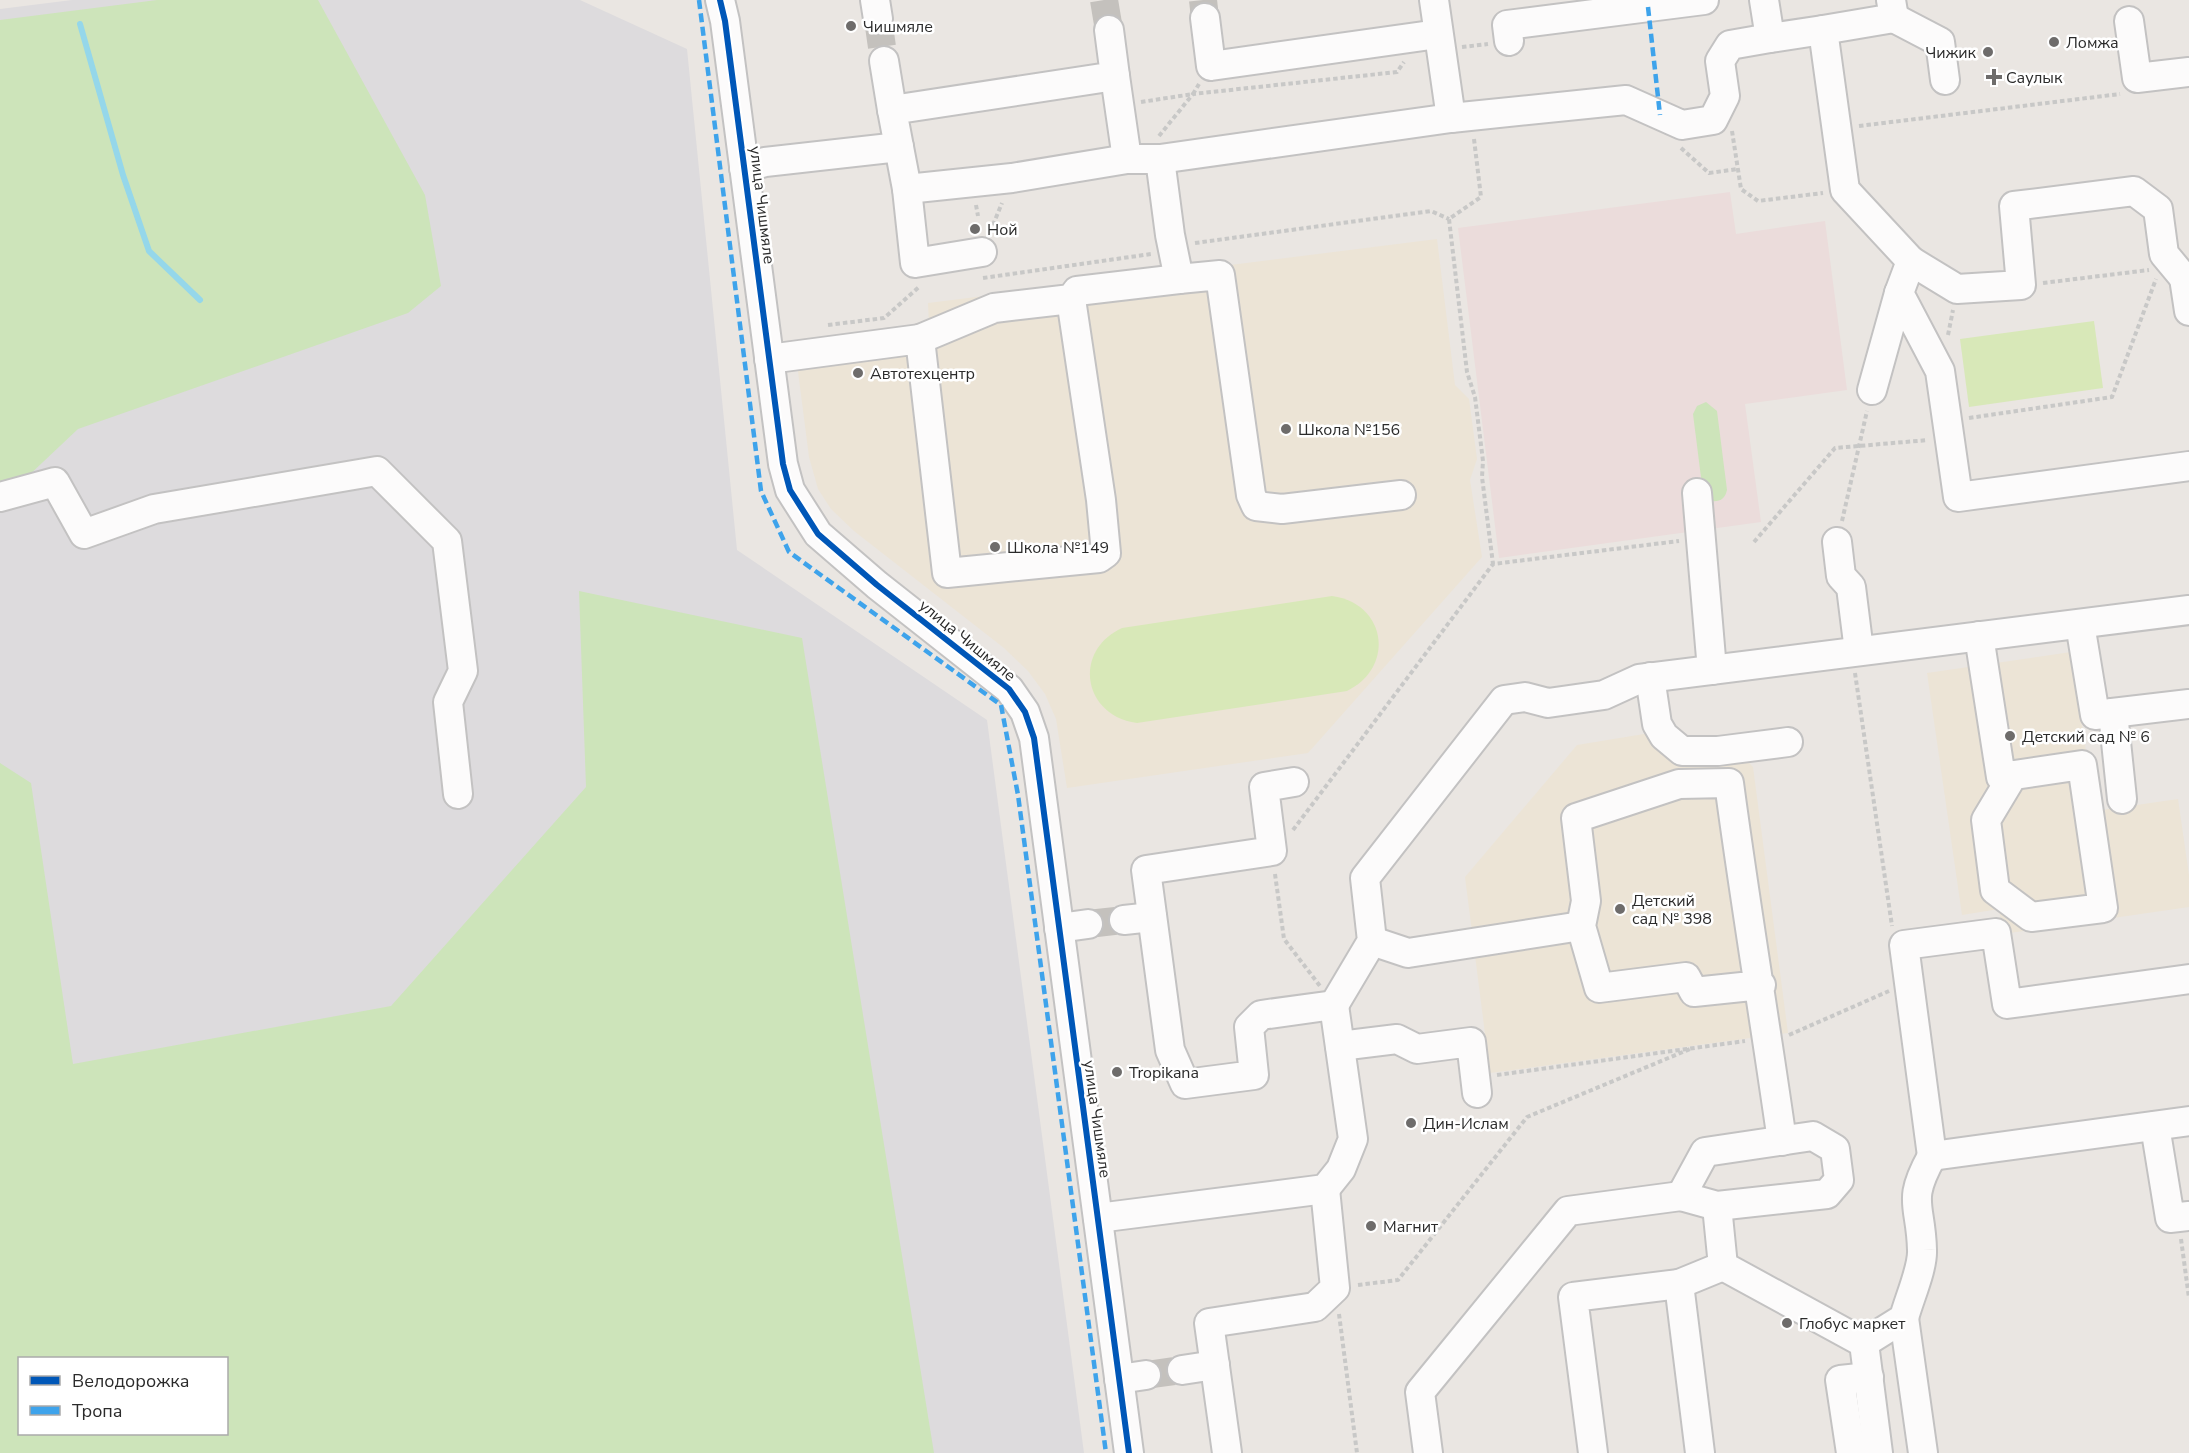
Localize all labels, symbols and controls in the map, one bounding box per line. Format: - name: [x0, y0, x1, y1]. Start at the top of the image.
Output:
- place label: Чишмяле: [863, 16, 933, 38]
- marker: Чишмяле: [844, 19, 858, 33]
- place label: Ломжа: [2066, 32, 2119, 54]
- marker: Ломжа: [2047, 35, 2061, 49]
- place label: Чижик: [1926, 42, 1977, 64]
- marker: Чижик: [1981, 45, 1995, 59]
- place label: Саулык: [2006, 67, 2063, 89]
- marker: Саулык: [1987, 70, 2001, 84]
- street label: улица Чишмяле: [744, 145, 780, 265]
- place label: Ной: [987, 219, 1018, 241]
- marker: Ной: [968, 222, 982, 236]
- place label: Автотехцентр: [870, 363, 975, 385]
- marker: Автотехцентр: [851, 366, 865, 380]
- place label: Школа №156: [1298, 419, 1400, 441]
- marker: Школа №156: [1279, 422, 1293, 436]
- place label: Школа №149: [1007, 537, 1109, 559]
- marker: Школа №149: [988, 540, 1002, 554]
- street label: улица Чишмяле: [914, 595, 1020, 687]
- place label: Детский сад № 6: [2022, 726, 2150, 748]
- marker: Детский сад № 6: [2003, 729, 2017, 743]
- place label: Детский сад № 398: [1632, 890, 1712, 930]
- marker: Детский сад № 398: [1613, 902, 1627, 916]
- street label: улица Чишмяле: [1078, 1059, 1116, 1179]
- place label: Tropikana: [1129, 1062, 1199, 1084]
- marker: Tropikana: [1110, 1065, 1124, 1079]
- place label: Дин-Ислам: [1423, 1113, 1509, 1135]
- marker: Дин-Ислам: [1404, 1116, 1418, 1130]
- place label: Магнит: [1383, 1216, 1439, 1238]
- marker: Магнит: [1364, 1219, 1378, 1233]
- place label: Глобус маркет: [1799, 1313, 1906, 1335]
- marker: Глобус маркет: [1780, 1316, 1794, 1330]
- legend: [18, 1357, 228, 1435]
- text: Велодорожка: [72, 1369, 189, 1393]
- text: Тропа: [72, 1399, 123, 1423]

